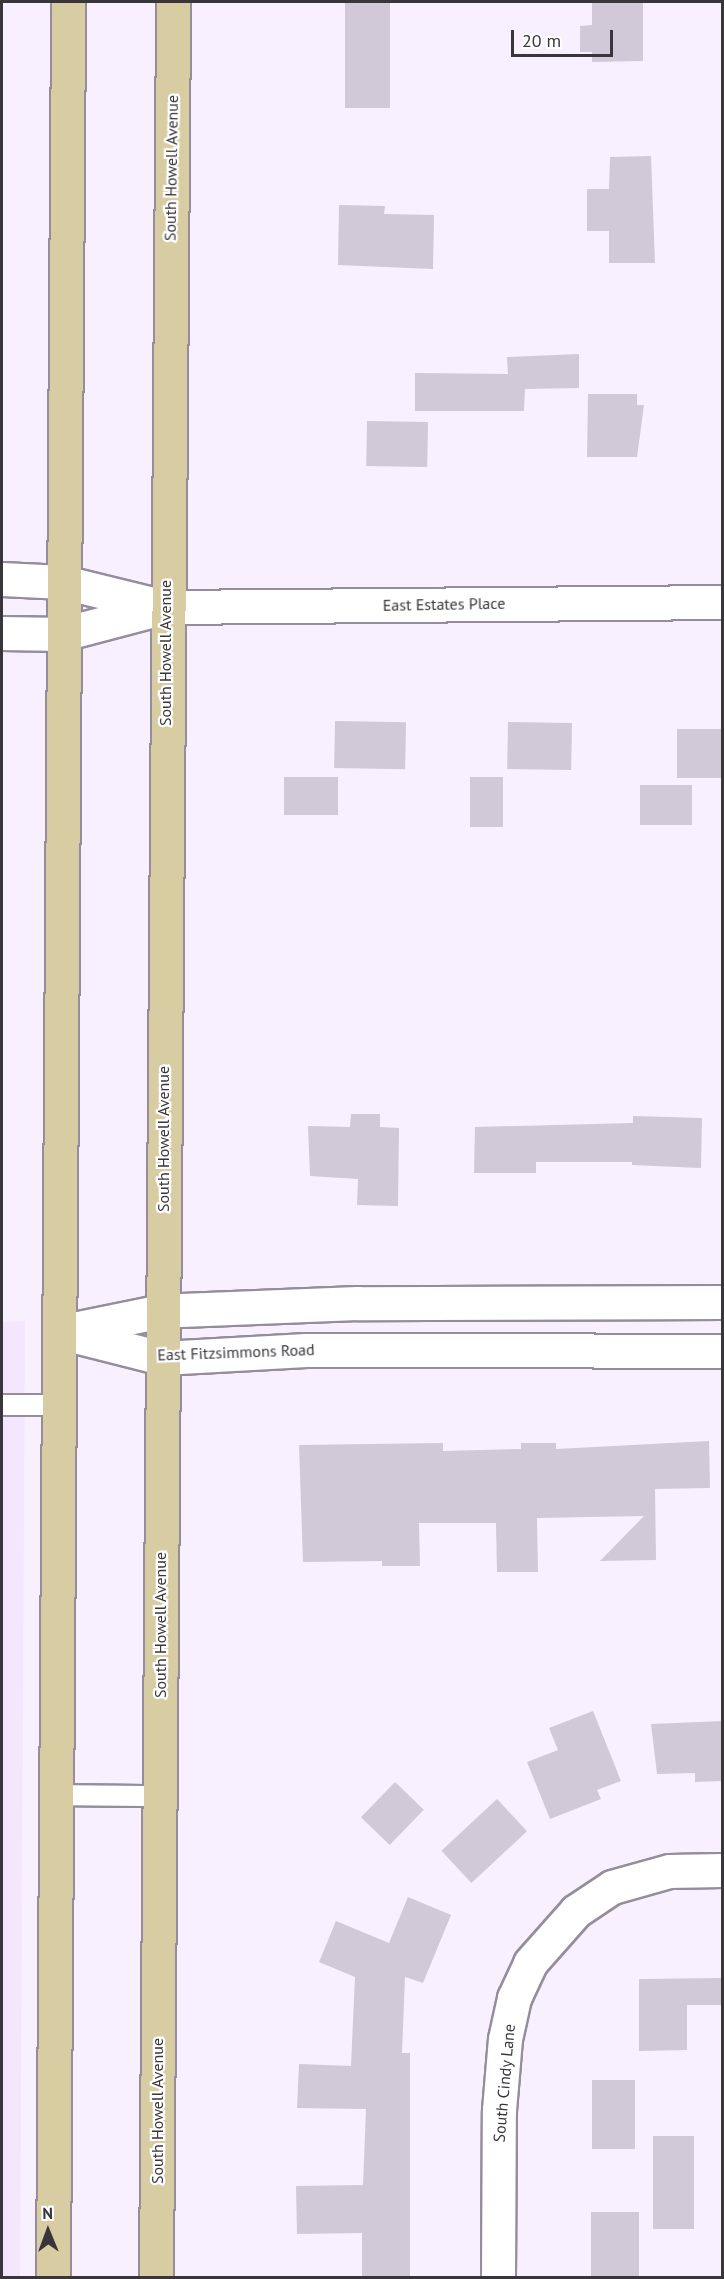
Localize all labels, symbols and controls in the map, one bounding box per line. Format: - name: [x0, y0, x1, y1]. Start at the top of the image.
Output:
- scale bar: [514, 18, 616, 56]
- text: 20 m: [522, 29, 561, 52]
- street label: South Howell Avenue: [160, 95, 182, 241]
- street label: South Howell Avenue: [155, 580, 175, 726]
- street label: East Estates Place: [383, 593, 505, 615]
- street label: South Howell Avenue: [153, 1066, 173, 1212]
- street label: East Fitzsimmons Road: [157, 1340, 315, 1364]
- street label: South Howell Avenue: [150, 1552, 170, 1698]
- street label: South Cindy Lane: [489, 2023, 519, 2143]
- street label: South Howell Avenue: [147, 2038, 167, 2184]
- north arrow: [18, 2201, 78, 2261]
- text: N: [42, 2203, 53, 2223]

